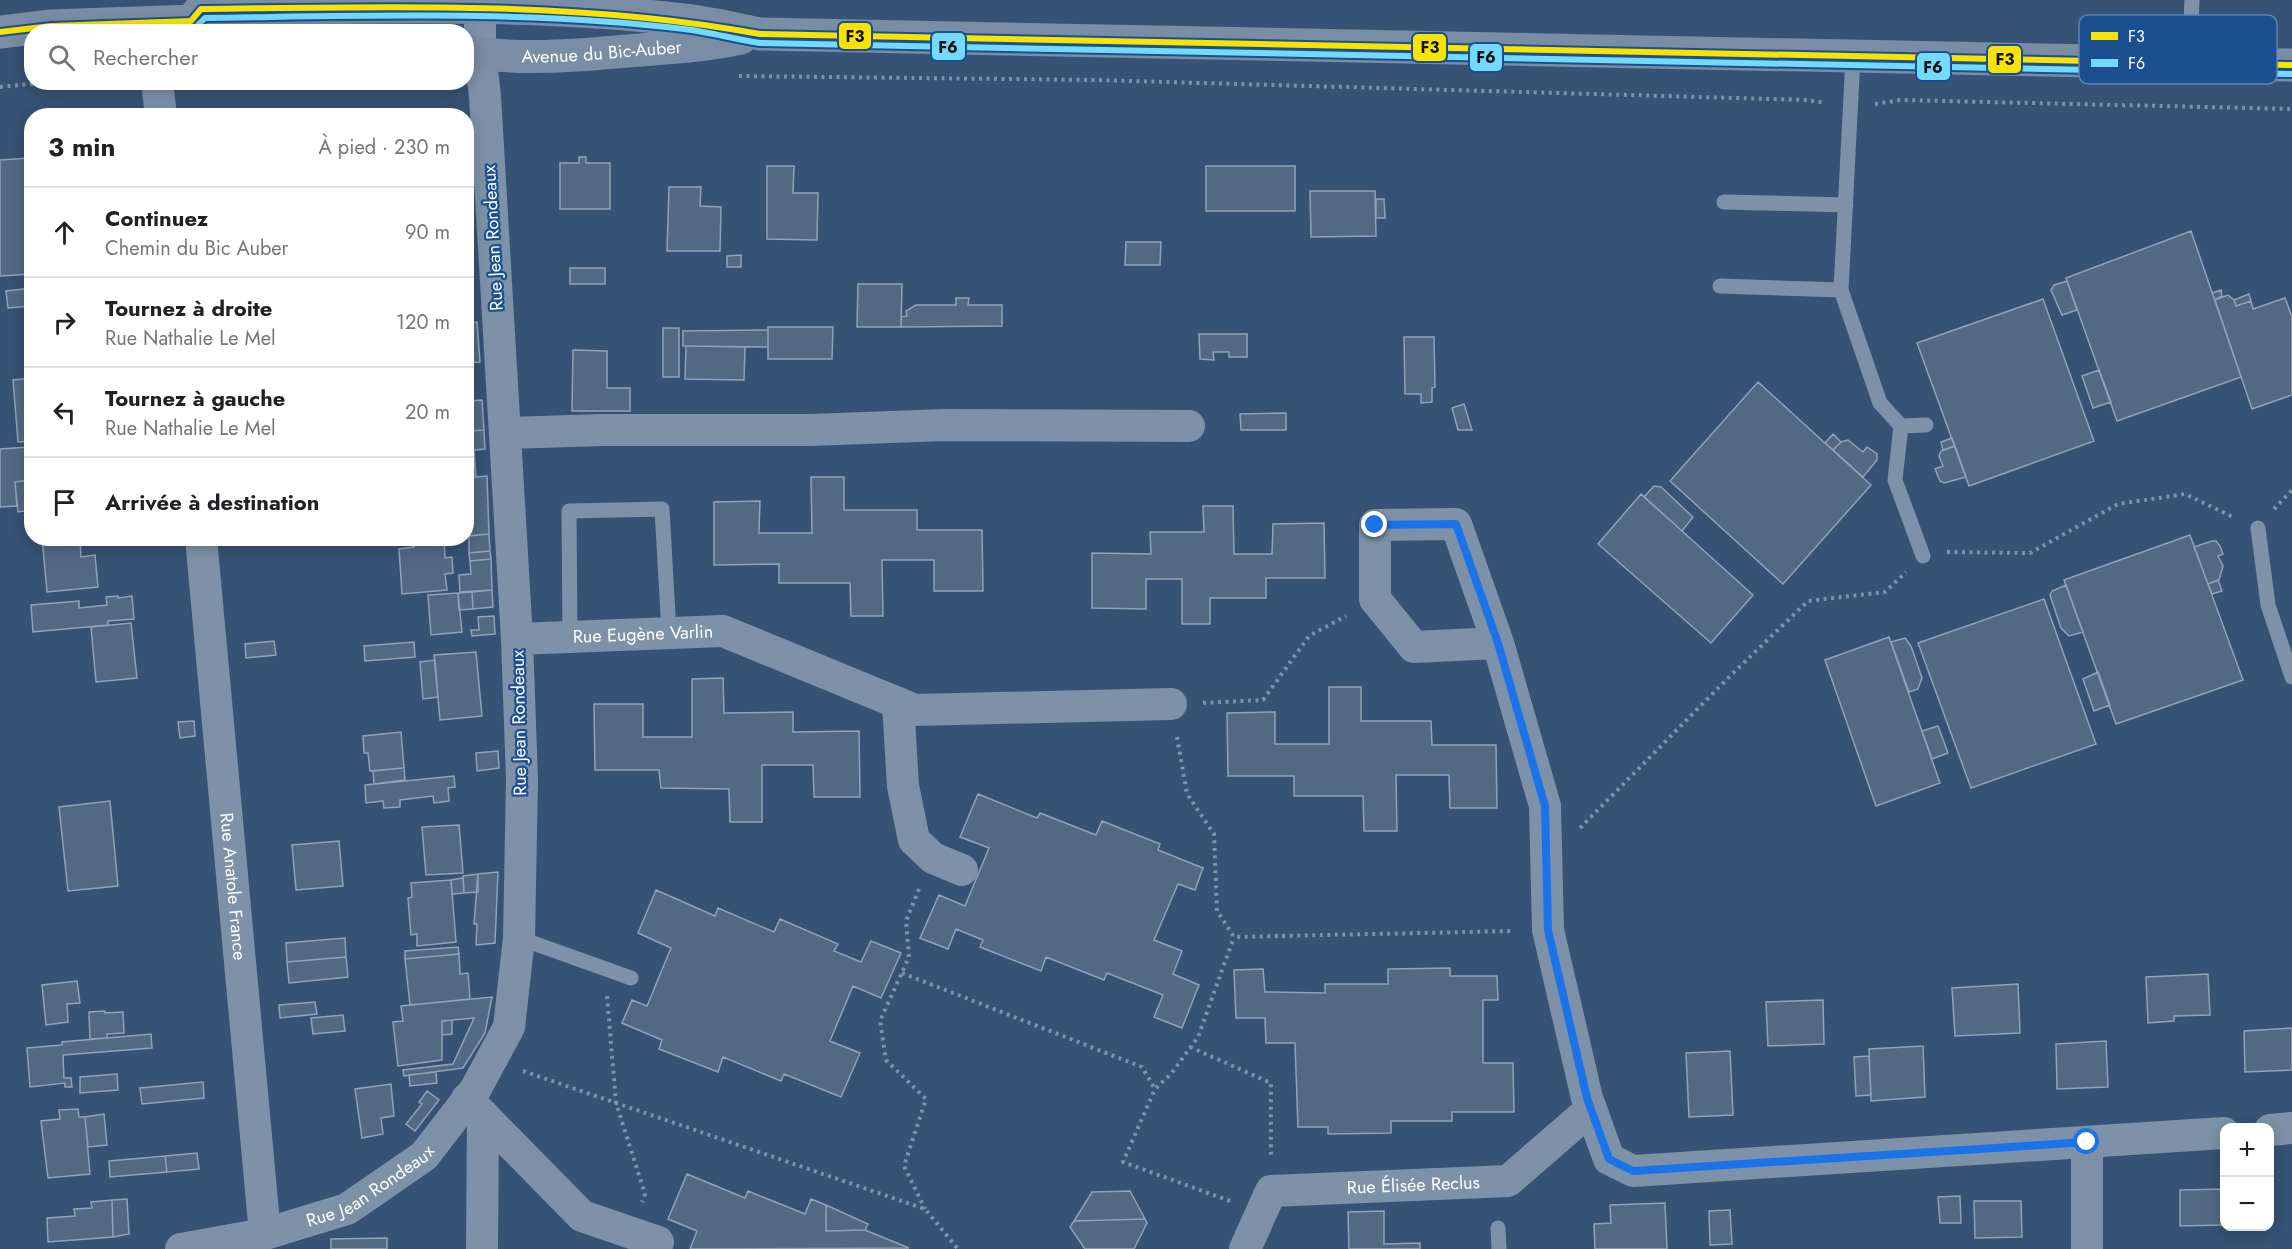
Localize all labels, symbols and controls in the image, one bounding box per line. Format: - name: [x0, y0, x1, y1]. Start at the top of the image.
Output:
- legend: [2079, 15, 2277, 84]
- line badge: F3: [838, 22, 872, 50]
- search box: [24, 24, 474, 90]
- text: F3: [846, 25, 864, 48]
- text: F3: [2128, 25, 2145, 48]
- line badge: F6: [931, 32, 966, 61]
- line badge: F3: [1412, 33, 1447, 62]
- street label: Avenue du Bic-Auber: [521, 34, 684, 70]
- text: F6: [938, 36, 958, 59]
- text: F3: [1421, 36, 1439, 59]
- icon: search: [45, 41, 78, 74]
- text: Rechercher: [93, 41, 198, 73]
- line badge: F6: [1469, 43, 1503, 72]
- line badge: F3: [1987, 45, 2022, 74]
- text: F6: [1476, 46, 1496, 69]
- text: F3: [1996, 48, 2014, 71]
- line badge: F6: [1916, 52, 1951, 81]
- text: F6: [2128, 52, 2145, 75]
- text: F6: [1923, 56, 1943, 79]
- text: 3 min: [48, 128, 115, 166]
- text: À pied · 230 m: [319, 133, 450, 162]
- street label: Rue Jean Rondeaux: [476, 164, 510, 312]
- text: Continuez: [105, 202, 208, 234]
- icon: ahead: [48, 216, 81, 249]
- text: 90 m: [405, 218, 450, 247]
- text: Chemin du Bic Auber: [105, 234, 288, 263]
- text: Tournez à droite: [105, 292, 272, 324]
- icon: right: [48, 306, 81, 339]
- text: 120 m: [396, 308, 450, 337]
- text: Rue Nathalie Le Mel: [105, 324, 276, 353]
- text: Tournez à gauche: [105, 382, 285, 414]
- icon: left: [48, 396, 81, 429]
- text: 20 m: [405, 398, 450, 427]
- text: Rue Nathalie Le Mel: [105, 414, 276, 443]
- icon: arrive: [48, 486, 81, 519]
- text: Arrivée à destination: [105, 486, 319, 518]
- route end: [1361, 511, 1387, 537]
- street label: Rue Eugène Varlin: [572, 618, 714, 650]
- street label: Rue Jean Rondeaux: [505, 649, 533, 796]
- street label: Rue Anatole France: [213, 812, 253, 961]
- map controls: [2220, 1123, 2274, 1231]
- button: +: [2220, 1123, 2274, 1177]
- route start: [2073, 1128, 2099, 1154]
- street label: Rue Jean Rondeaux: [303, 1139, 441, 1234]
- street label: Rue Élisée Reclus: [1346, 1169, 1480, 1201]
- button: −: [2220, 1177, 2274, 1231]

